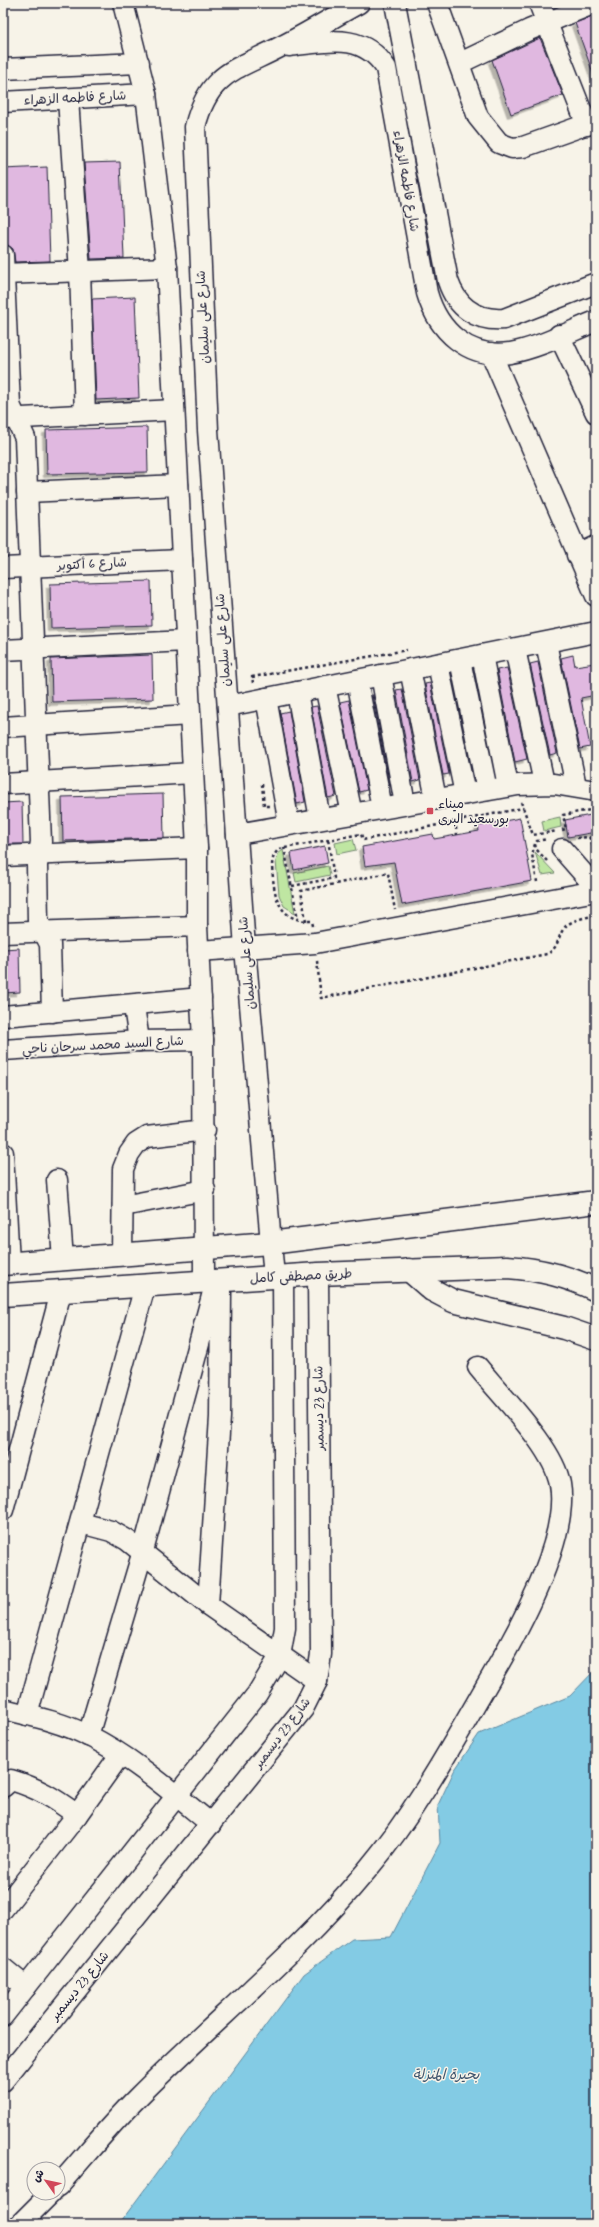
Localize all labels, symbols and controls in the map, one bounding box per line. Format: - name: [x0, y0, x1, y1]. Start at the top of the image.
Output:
- street label: شارع فاطمه الزهراء: [23, 87, 127, 109]
- street label: شارع فاطمه الزهراء: [389, 129, 423, 233]
- street label: شارع على سليمان: [192, 270, 214, 364]
- street label: شارع 6 أكتوبر: [56, 554, 127, 574]
- street label: شارع على سليمان: [211, 593, 235, 687]
- place label: ميناء بورسعيد البرى: [438, 796, 509, 828]
- marker: ميناء بورسعيد البرى: [425, 806, 435, 816]
- street label: شارع على سليمان: [234, 916, 260, 1010]
- street label: شارع السيد محمد سرحان ناجي: [22, 1032, 184, 1060]
- street label: طريق مصطفى كامل: [249, 1265, 353, 1287]
- street label: شارع 23 ديسمبر: [310, 1366, 328, 1451]
- street label: شارع 23 ديسمبر: [249, 1694, 314, 1773]
- street label: شارع 23 ديسمبر: [46, 1948, 113, 2025]
- water label: بحيرة المنزلة: [413, 2066, 480, 2084]
- north arrow: [26, 2161, 66, 2201]
- text: ش: [29, 2167, 48, 2185]

